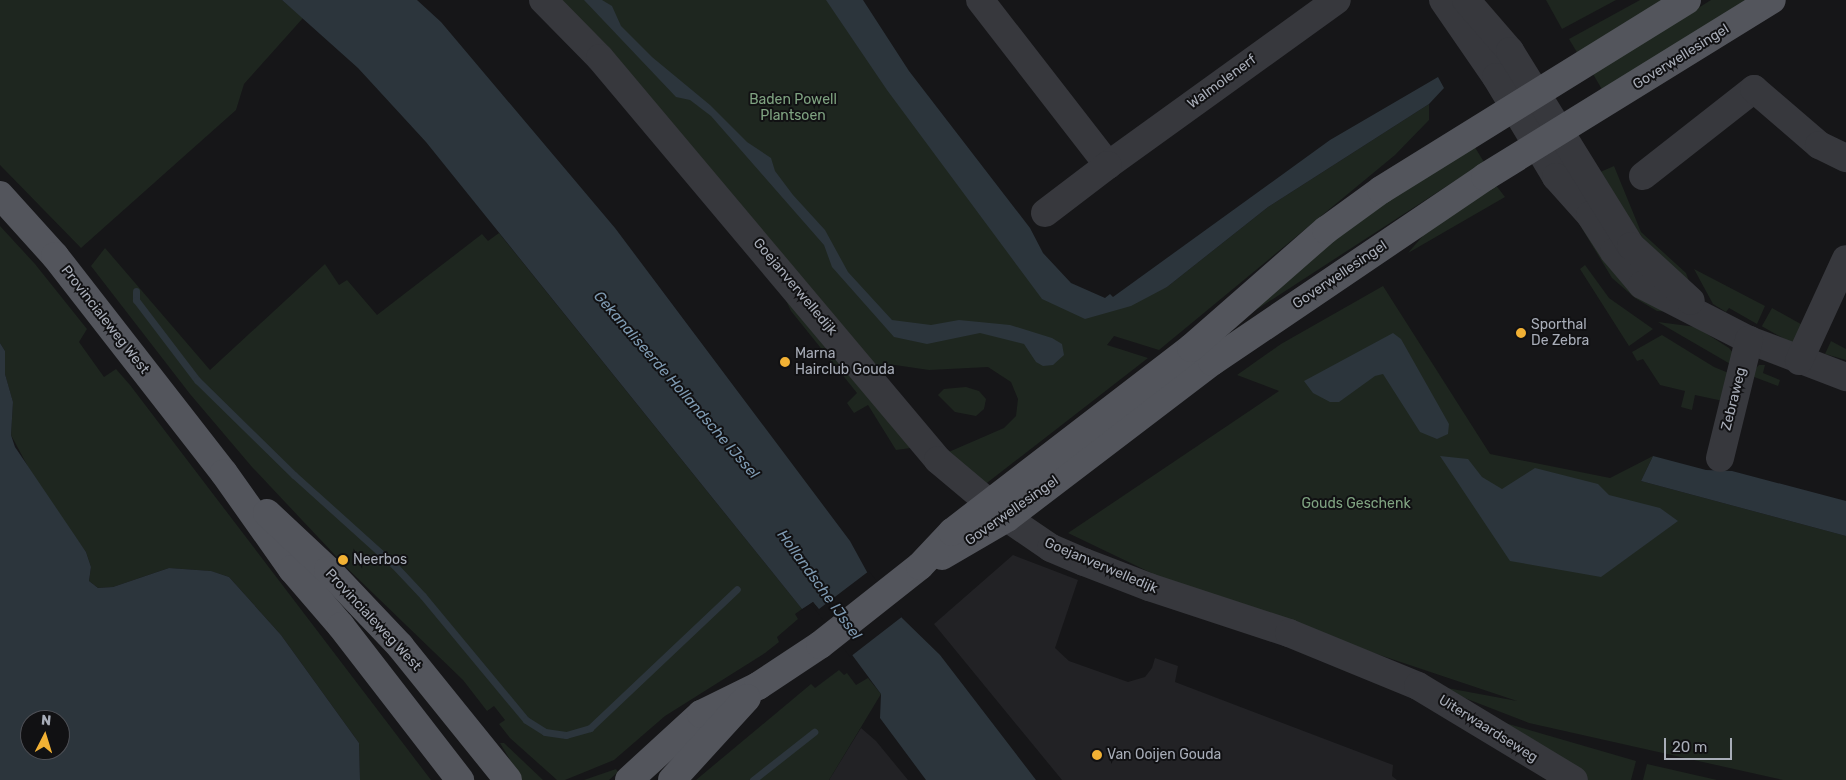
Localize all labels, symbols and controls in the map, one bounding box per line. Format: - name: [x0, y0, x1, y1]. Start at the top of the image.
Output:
- street label: Goverwellesingel: [1630, 21, 1732, 93]
- street label: Walmolenerf: [1184, 51, 1260, 113]
- park label: Baden Powell Plantsoen: [749, 92, 837, 124]
- street label: Goejanverwelledijk: [749, 235, 841, 339]
- street label: Goverwellesingel: [1290, 237, 1390, 313]
- street label: Provincialeweg West: [57, 262, 153, 378]
- water label: Gekanaliseerde Hollandsche IJssel: [590, 287, 762, 483]
- place label: Sporthal De Zebra: [1531, 317, 1589, 350]
- marker: Sporthal De Zebra: [1515, 327, 1527, 339]
- place label: Marna Hairclub Gouda: [795, 346, 895, 378]
- marker: Marna Hairclub Gouda: [779, 356, 791, 368]
- street label: Zebraweg: [1718, 366, 1750, 432]
- street label: Goverwellesingel: [962, 473, 1062, 549]
- park label: Gouds Geschenk: [1301, 496, 1411, 512]
- water label: Hollandsche IJssel: [773, 527, 865, 643]
- street label: Goejanverwelledijk: [1042, 535, 1160, 597]
- place label: Neerbos: [353, 552, 407, 568]
- marker: Neerbos: [337, 554, 349, 566]
- street label: Provincialeweg West: [321, 565, 425, 675]
- street label: Uiterwaardseweg: [1435, 692, 1541, 766]
- north arrow: [20, 710, 70, 760]
- text: N: [40, 712, 52, 729]
- scale bar: [1666, 728, 1734, 760]
- text: 20 m: [1672, 738, 1707, 756]
- place label: Van Ooijen Gouda: [1107, 747, 1221, 763]
- marker: Van Ooijen Gouda: [1091, 749, 1103, 761]

